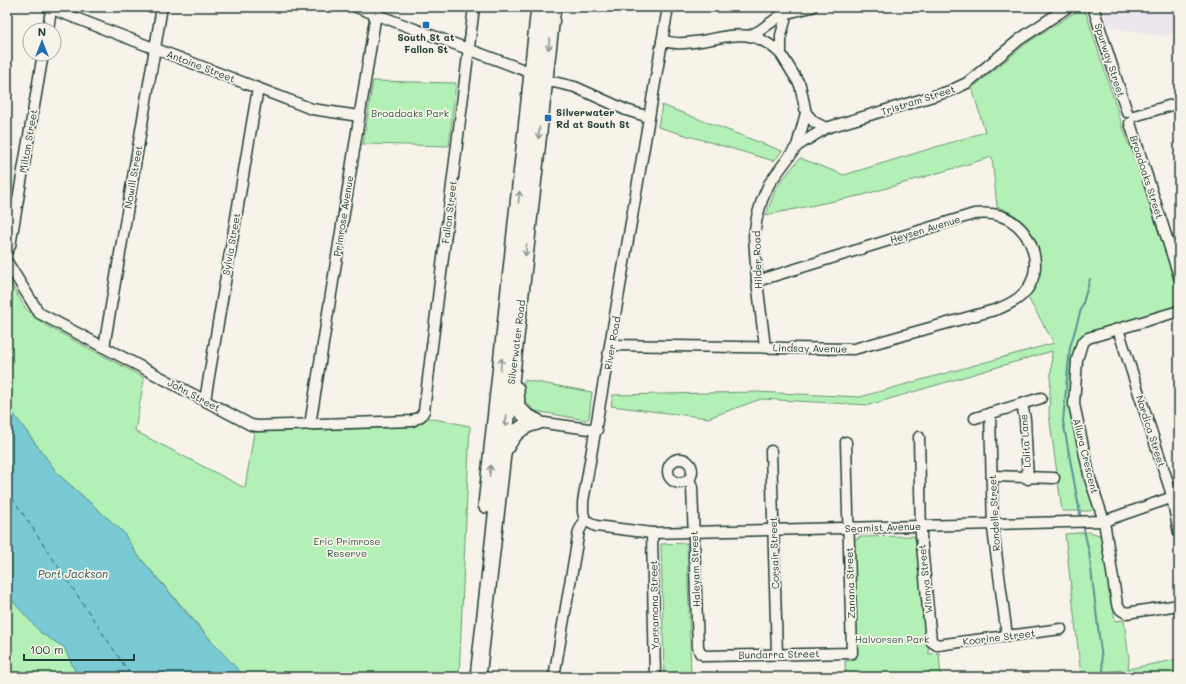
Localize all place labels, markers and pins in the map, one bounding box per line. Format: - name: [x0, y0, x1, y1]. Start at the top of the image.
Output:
- marker: South St at Fallon St: [421, 20, 431, 30]
- place label: South St at Fallon St: [398, 30, 455, 56]
- place label: Silverwater Rd at South St: [556, 105, 630, 131]
- marker: Silverwater Rd at South St: [543, 113, 553, 123]

